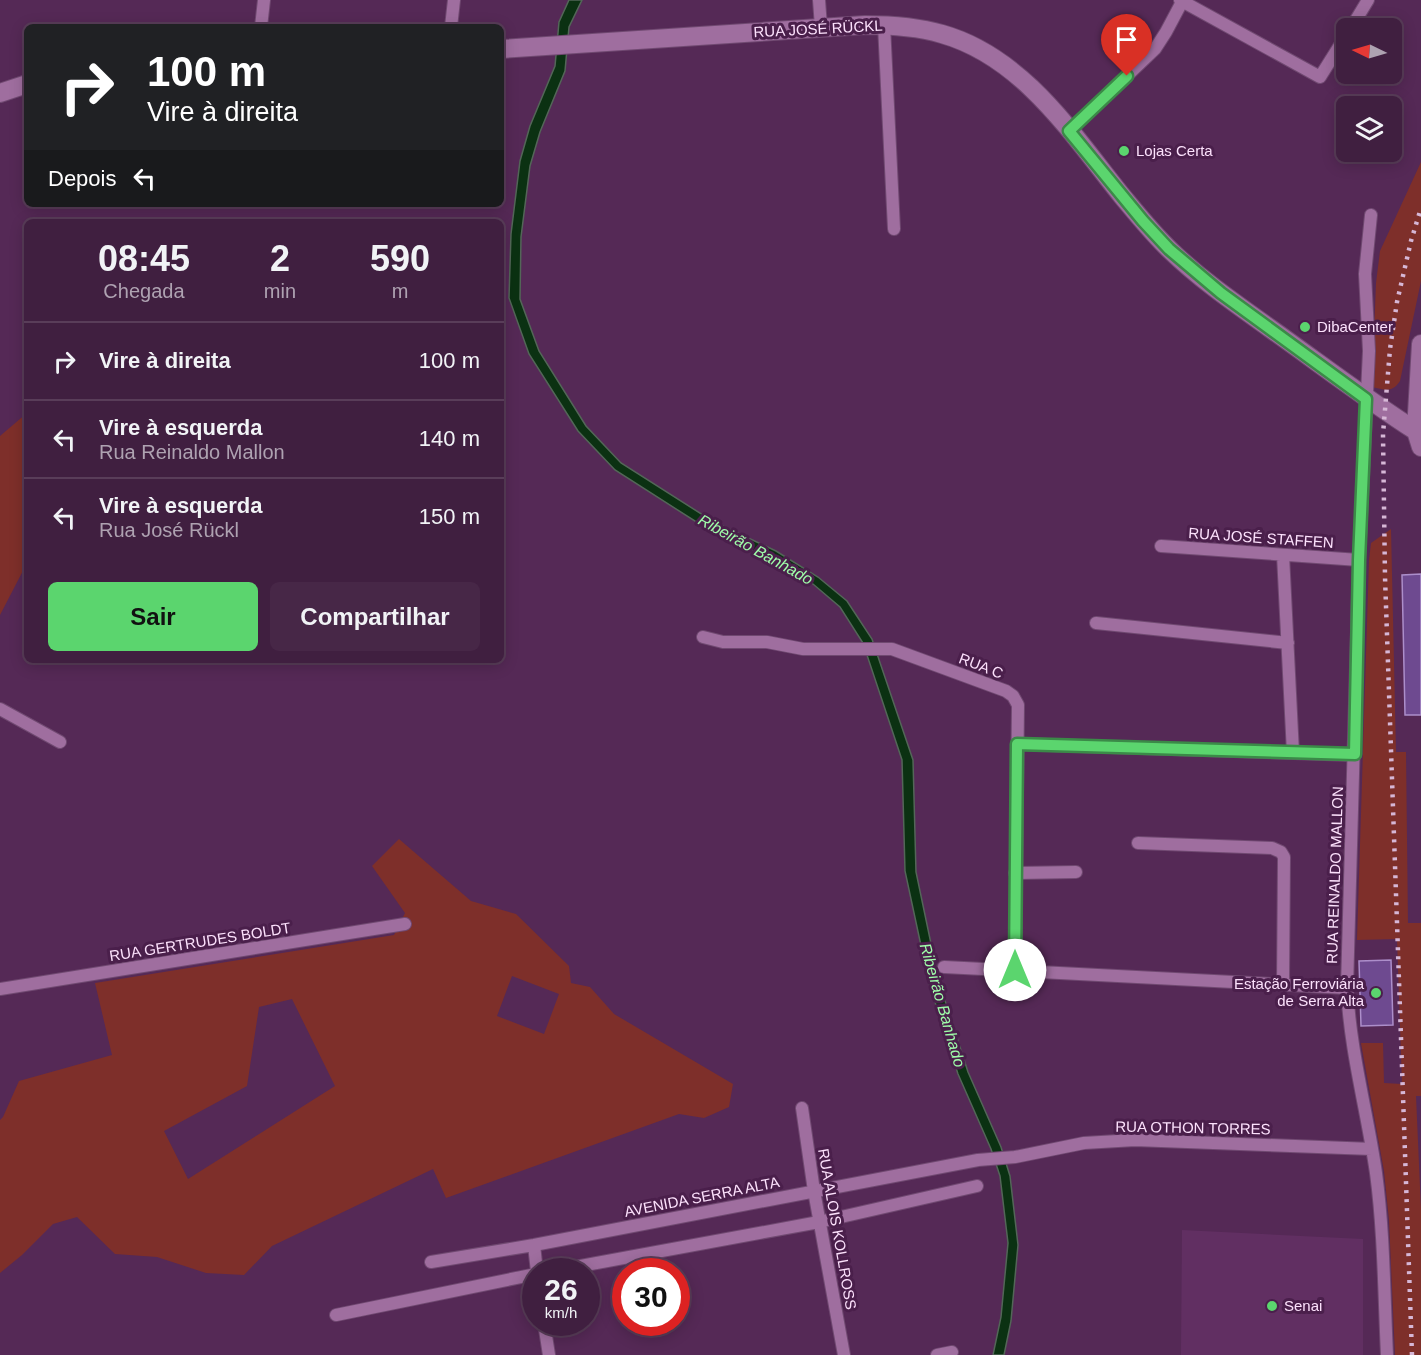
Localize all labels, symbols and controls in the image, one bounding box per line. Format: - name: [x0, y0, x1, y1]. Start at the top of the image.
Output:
- pin: [1101, 14, 1152, 76]
- street label: RUA JOSÉ RÜCKL: [753, 17, 883, 40]
- north arrow: [1336, 18, 1402, 84]
- map controls: [1336, 18, 1402, 162]
- icon: arrive: [1110, 23, 1143, 56]
- icon: right: [48, 48, 126, 126]
- text: 100 m: [147, 48, 266, 95]
- button: layers: [1336, 96, 1402, 162]
- text: Vire à direita: [147, 97, 298, 127]
- place label: Lojas Certa: [1136, 142, 1213, 159]
- marker: Lojas Certa: [1117, 144, 1131, 158]
- icon: left: [128, 162, 161, 195]
- text: Depois: [48, 166, 116, 191]
- text: 08:45: [98, 238, 190, 279]
- text: 2: [270, 238, 290, 279]
- text: 590: [370, 238, 430, 279]
- text: Chegada: [103, 280, 185, 302]
- text: min: [264, 280, 296, 302]
- text: m: [392, 280, 408, 302]
- place label: DibaCenter: [1317, 318, 1393, 335]
- marker: DibaCenter: [1298, 320, 1312, 334]
- icon: right: [48, 345, 81, 378]
- text: Vire à direita: [99, 348, 231, 373]
- text: 100 m: [419, 348, 480, 373]
- text: Vire à esquerda: [99, 415, 262, 440]
- icon: left: [48, 423, 81, 456]
- text: 140 m: [419, 426, 480, 451]
- text: Rua Reinaldo Mallon: [99, 441, 285, 463]
- text: Vire à esquerda: [99, 493, 262, 518]
- icon: left: [48, 501, 81, 534]
- text: 150 m: [419, 504, 480, 529]
- water label: Ribeirão Banhado: [696, 511, 816, 588]
- text: Rua José Rückl: [99, 519, 239, 541]
- street label: RUA JOSÉ STAFFEN: [1188, 524, 1334, 551]
- button: Sair: [48, 582, 258, 651]
- button: Compartilhar: [270, 582, 480, 651]
- street label: RUA C: [957, 649, 1006, 682]
- street label: RUA REINALDO MALLON: [1323, 786, 1346, 964]
- street label: RUA GERTRUDES BOLDT: [108, 919, 292, 964]
- position arrow: [983, 938, 1047, 1002]
- water label: Ribeirão Banhado: [917, 941, 968, 1069]
- place label: Estação Ferroviária de Serra Alta: [1234, 975, 1365, 1009]
- marker: Estação Ferroviária de Serra Alta: [1369, 986, 1383, 1000]
- street label: RUA OTHON TORRES: [1115, 1118, 1271, 1137]
- street label: RUA ALOIS KOLLROSS: [815, 1147, 860, 1311]
- street label: AVENIDA SERRA ALTA: [623, 1173, 781, 1220]
- speed limit sign: 30: [612, 1258, 690, 1336]
- text: 26: [544, 1273, 578, 1306]
- place label: Senai: [1284, 1297, 1322, 1314]
- marker: Senai: [1265, 1299, 1279, 1313]
- text: km/h: [545, 1304, 577, 1321]

